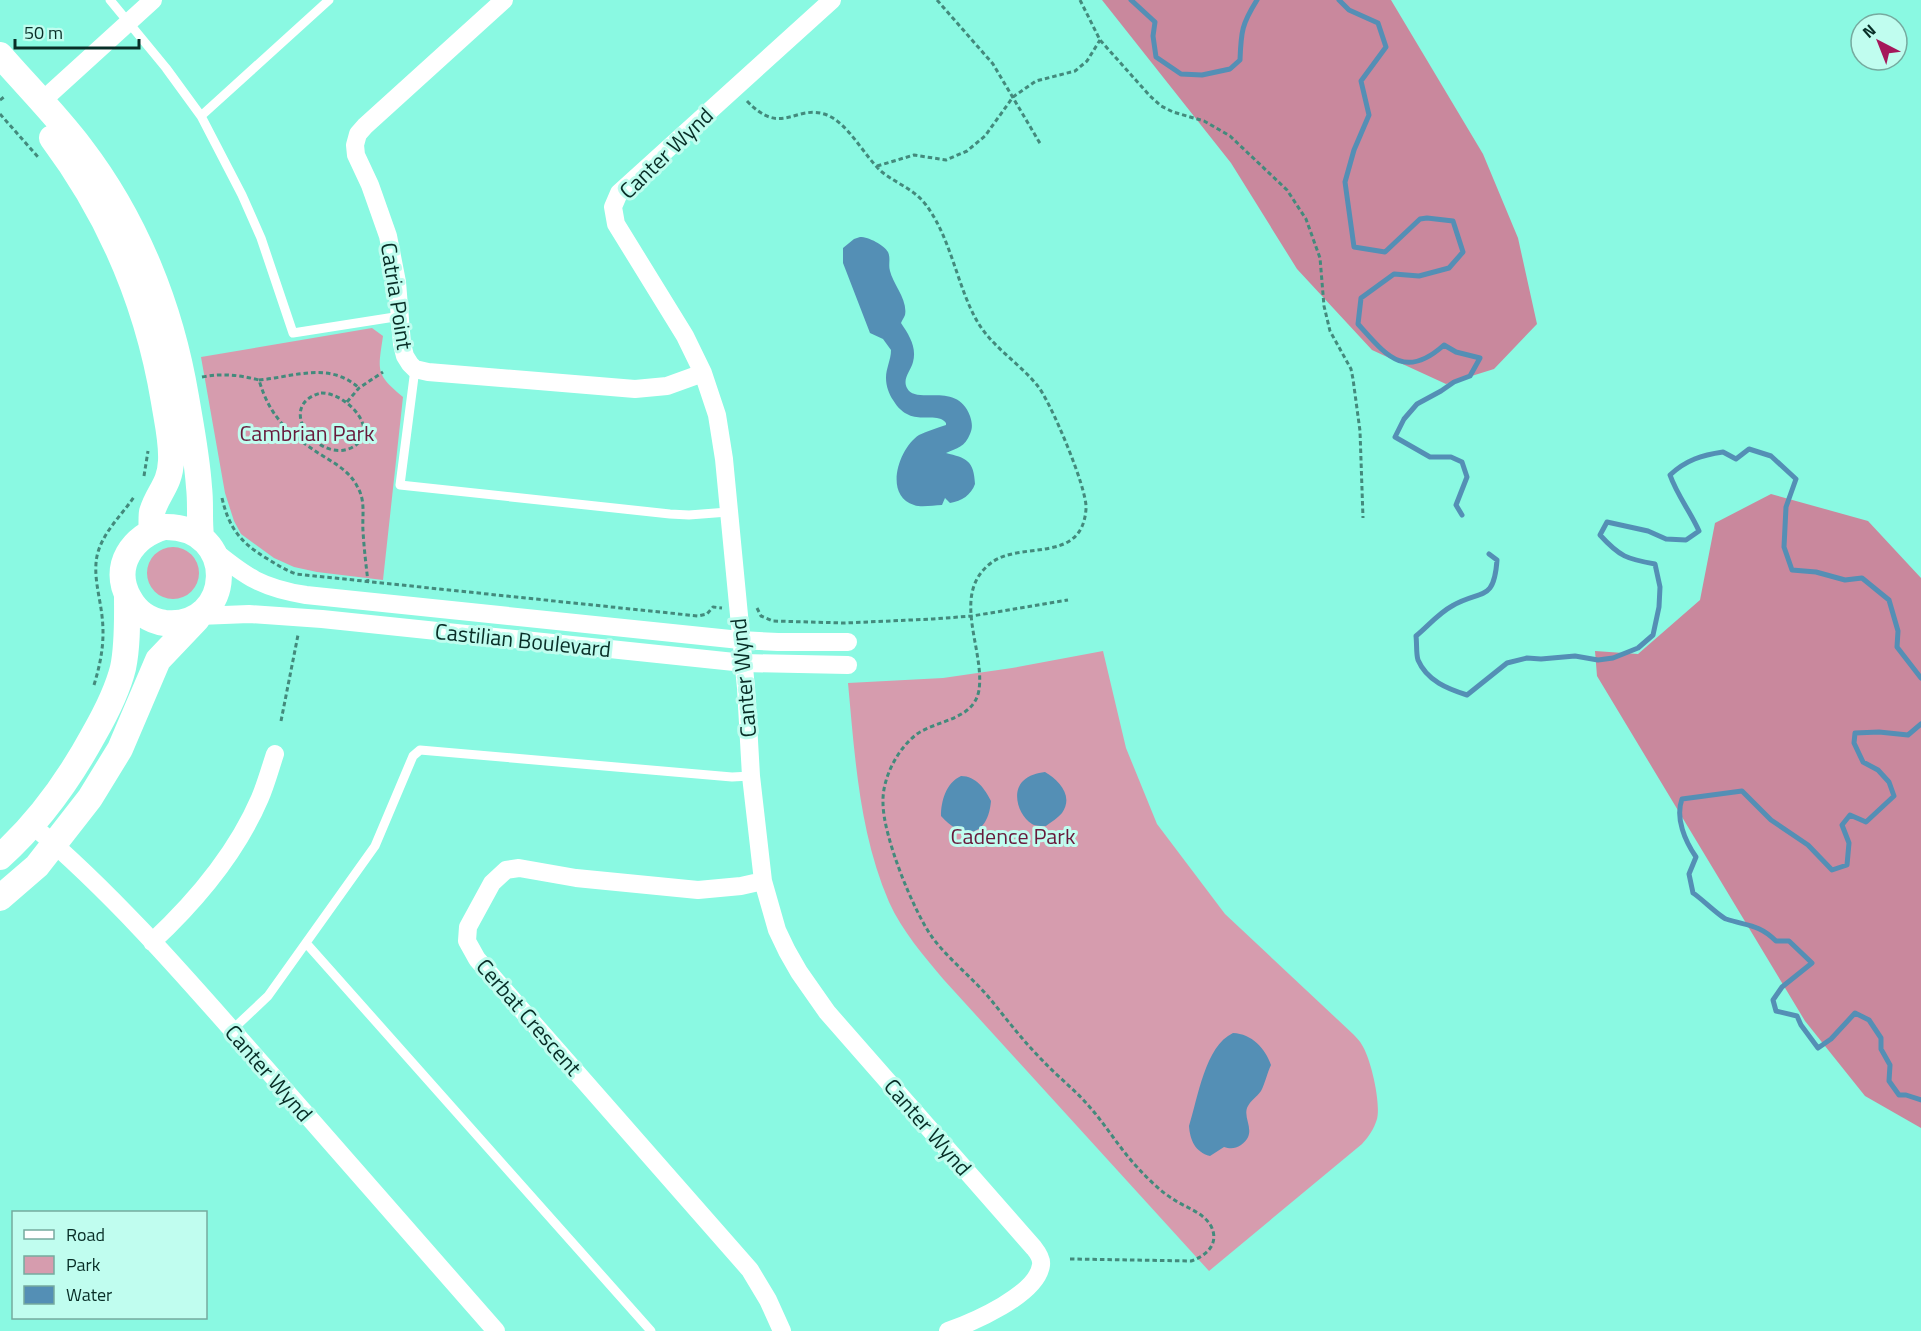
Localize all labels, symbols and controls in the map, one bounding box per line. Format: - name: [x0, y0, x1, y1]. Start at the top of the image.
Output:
- scale bar: [15, 12, 140, 50]
- north arrow: [1849, 12, 1909, 72]
- text: N: [1857, 18, 1881, 43]
- text: 50 m: [24, 19, 63, 46]
- street label: Canter Wynd: [611, 99, 721, 207]
- street label: Catria Point: [372, 240, 422, 352]
- park label: Cambrian Park: [239, 416, 375, 450]
- street label: Castilian Boulevard: [433, 614, 613, 666]
- street label: Canter Wynd: [721, 617, 765, 739]
- park label: Cadence Park: [950, 819, 1076, 853]
- street label: Cerbat Crescent: [468, 951, 590, 1084]
- street label: Canter Wynd: [217, 1017, 321, 1129]
- street label: Canter Wynd: [876, 1071, 980, 1183]
- legend: [12, 1211, 207, 1319]
- text: Road: [66, 1221, 105, 1248]
- text: Park: [66, 1251, 101, 1278]
- text: Water: [66, 1281, 112, 1308]

